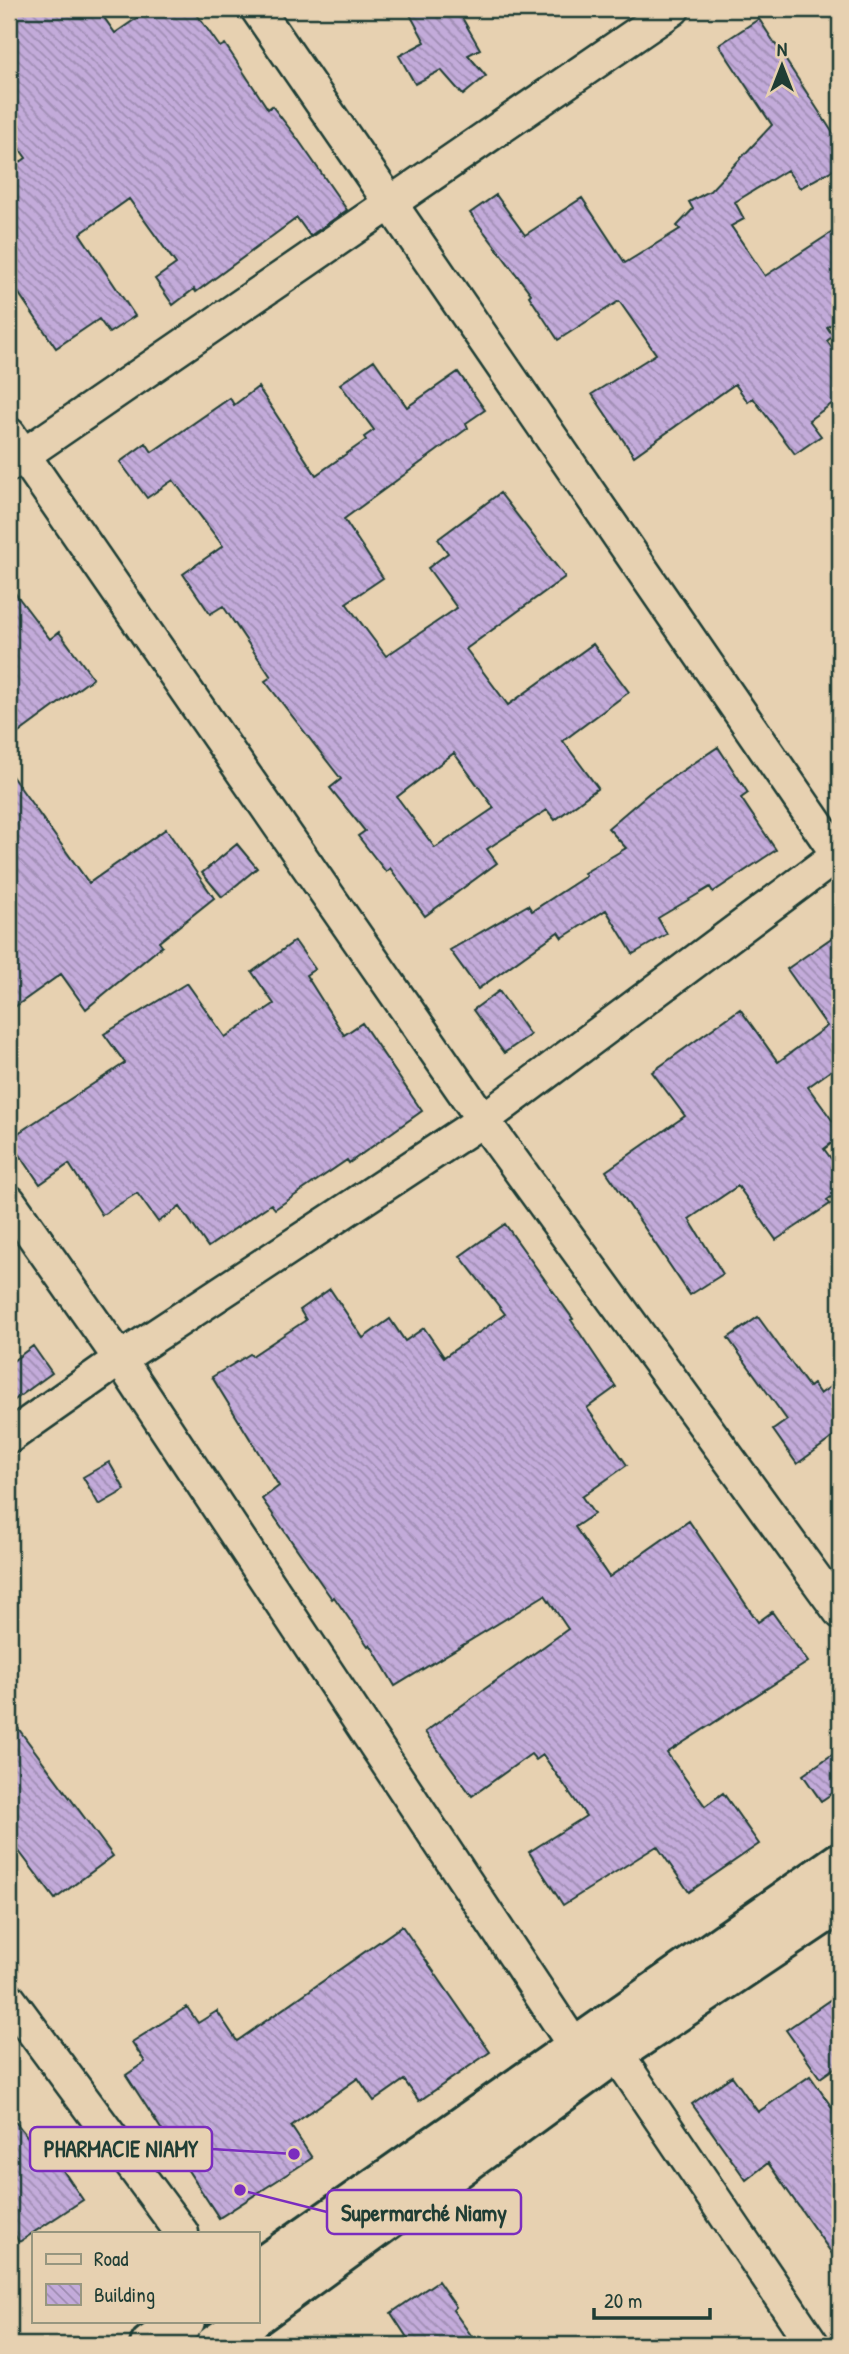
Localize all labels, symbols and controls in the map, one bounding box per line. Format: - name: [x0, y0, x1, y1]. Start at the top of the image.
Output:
- north arrow: [748, 32, 818, 102]
- text: N: [777, 36, 787, 62]
- callout: PHARMACIE NIAMY: [30, 2127, 212, 2171]
- text: PHARMACIE NIAMY: [44, 2133, 199, 2164]
- callout: Supermarché Niamy: [327, 2190, 521, 2234]
- text: Supermarché Niamy: [341, 2197, 507, 2229]
- legend: [32, 2232, 259, 2322]
- text: Road: [94, 2244, 128, 2273]
- scale bar: [594, 2277, 709, 2321]
- text: Building: [94, 2280, 155, 2309]
- text: 20 m: [604, 2286, 642, 2315]

